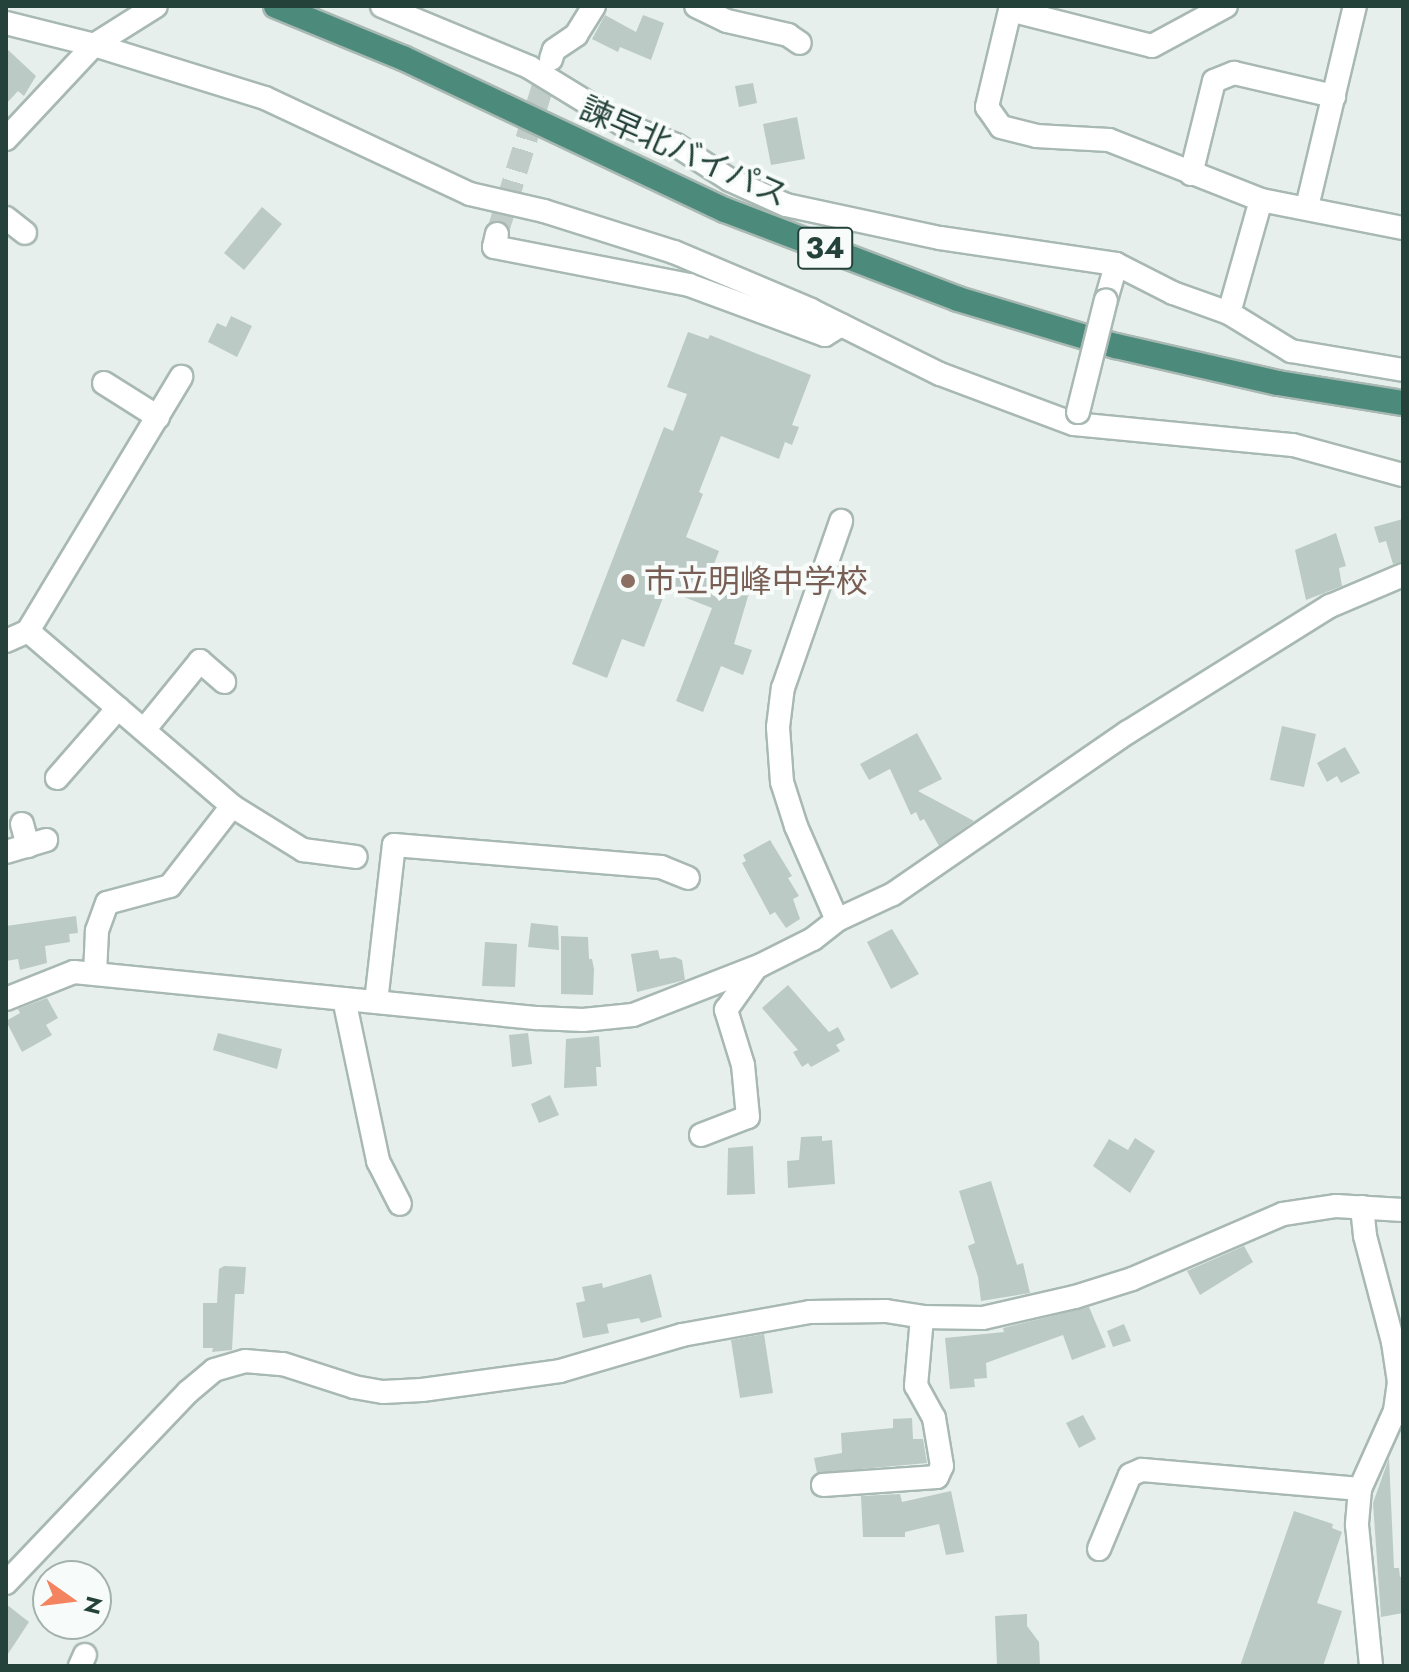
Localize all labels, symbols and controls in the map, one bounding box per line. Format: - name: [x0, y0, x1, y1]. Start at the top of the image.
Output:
- street label: 諫早北バイパス: [574, 89, 794, 215]
- road number: 34: [797, 222, 853, 274]
- place label: 市立明峰中学校: [644, 562, 868, 600]
- marker: 市立明峰中学校: [619, 572, 637, 590]
- north arrow: [32, 1560, 112, 1640]
- text: N: [76, 1593, 111, 1618]

